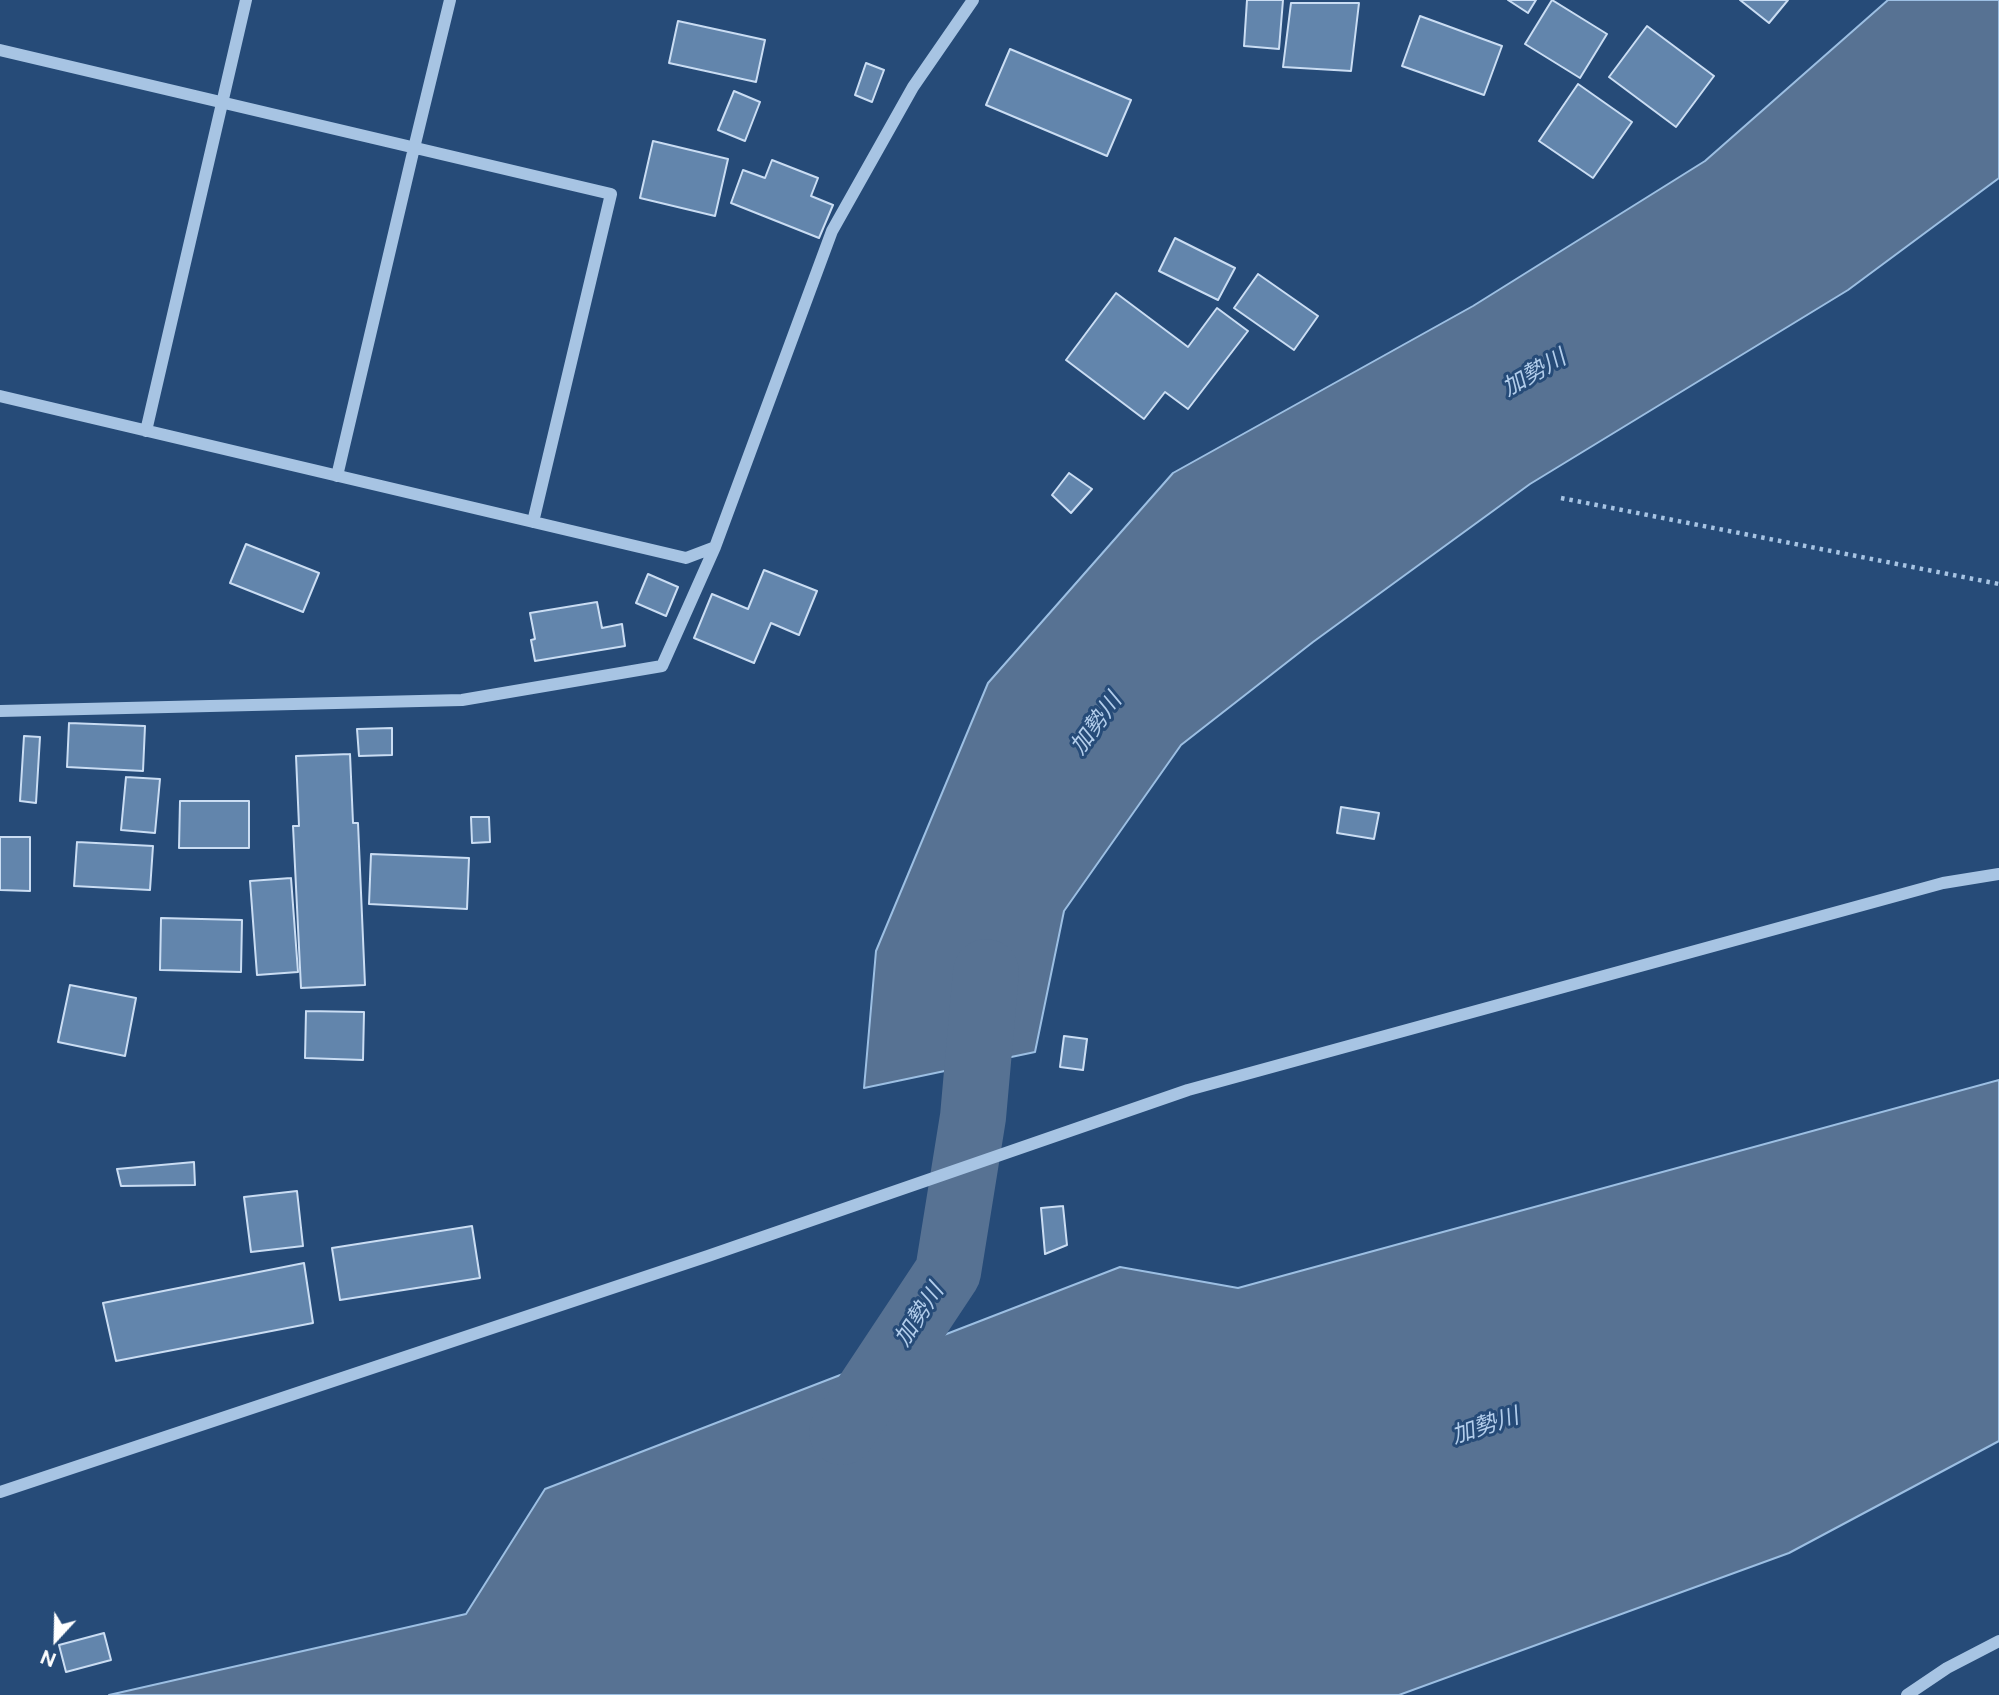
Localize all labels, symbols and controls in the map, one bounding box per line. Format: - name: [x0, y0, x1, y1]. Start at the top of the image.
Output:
- water label: 加勢川: [1497, 344, 1571, 402]
- water label: 加勢川: [1065, 688, 1127, 760]
- water label: 加勢川: [889, 1279, 949, 1351]
- water label: 加勢川: [1448, 1402, 1522, 1450]
- north arrow: [21, 1604, 91, 1674]
- text: N: [37, 1645, 59, 1671]

